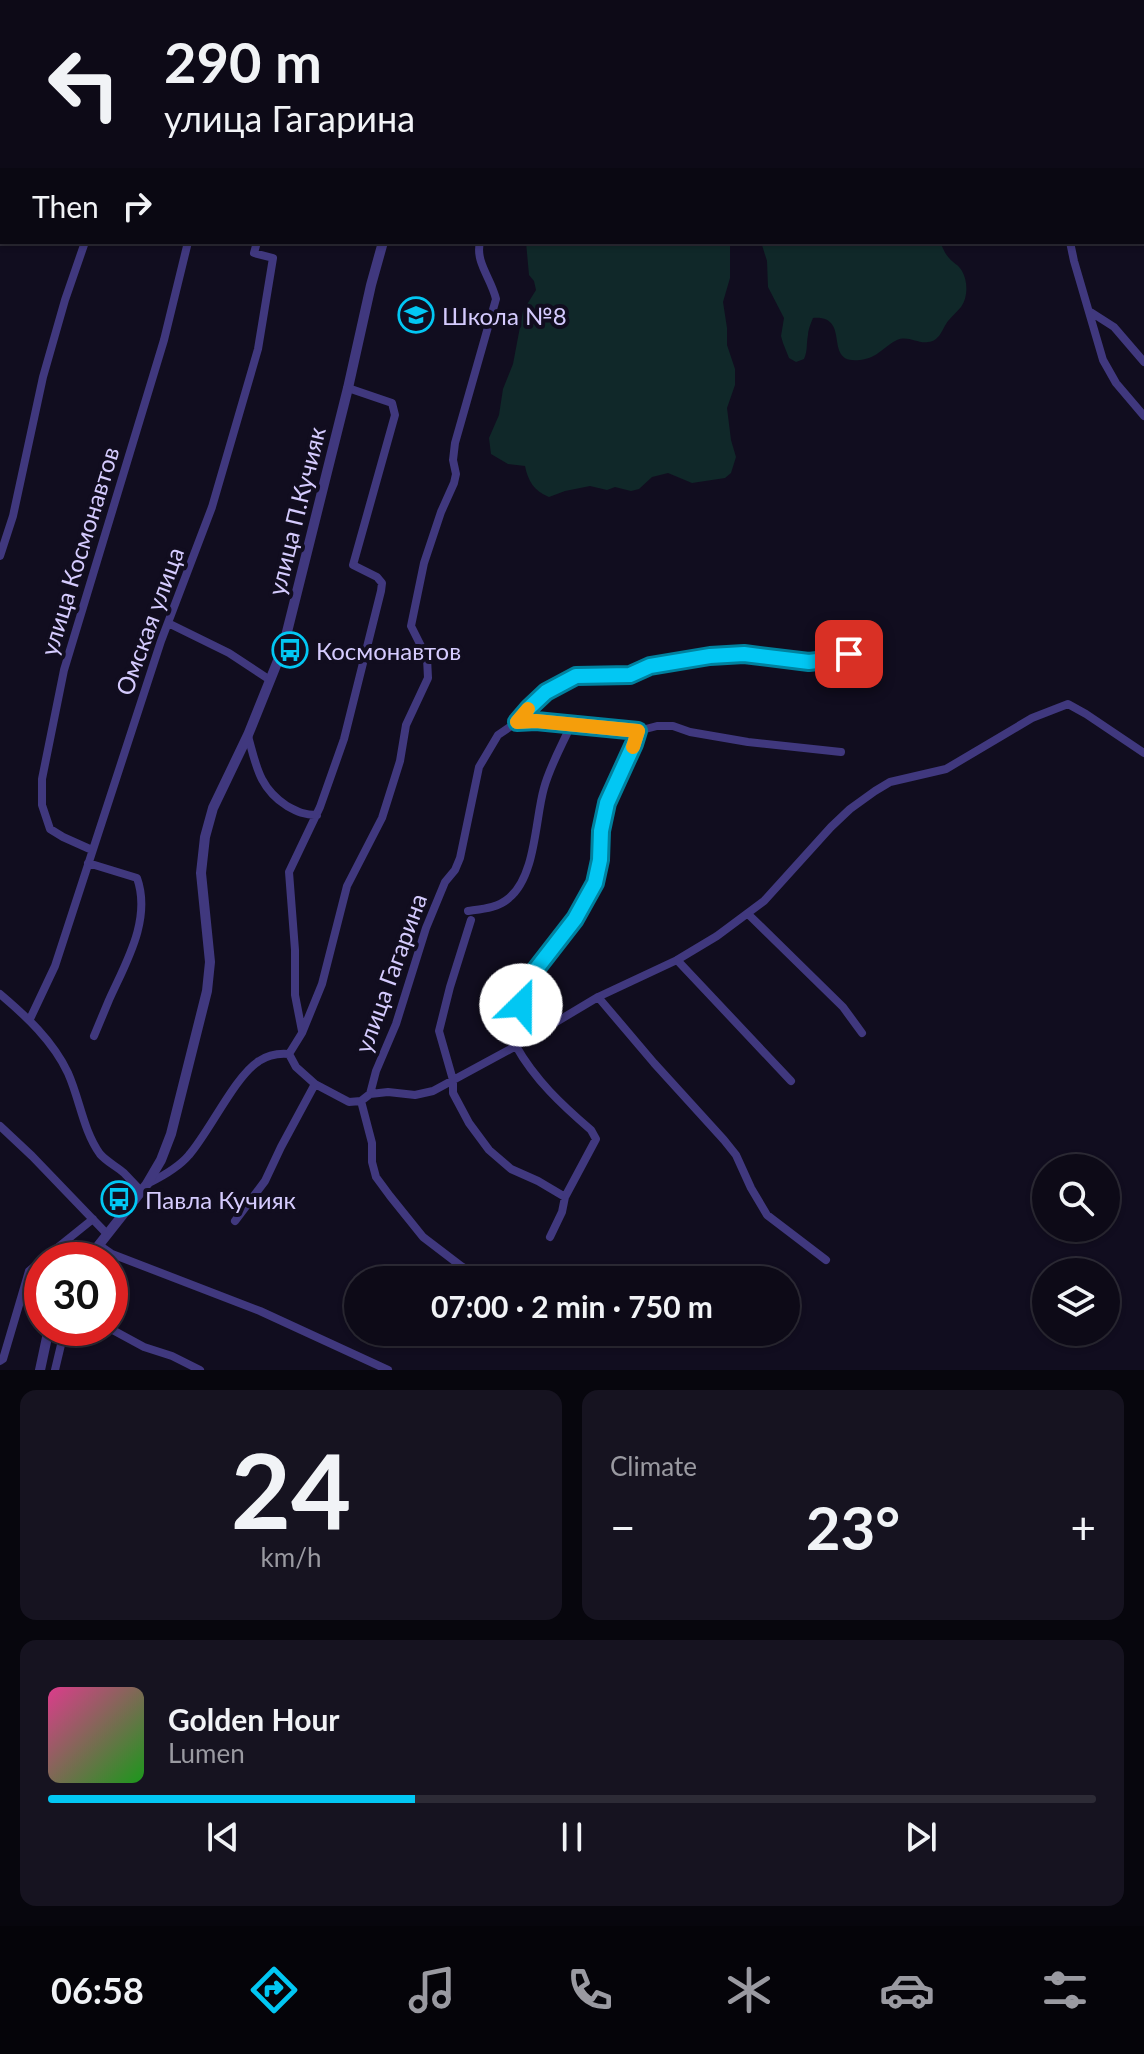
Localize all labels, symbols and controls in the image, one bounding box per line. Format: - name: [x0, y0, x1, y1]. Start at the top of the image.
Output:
- text: 290 m: [164, 28, 322, 95]
- icon: left: [32, 32, 136, 136]
- text: улица Гагарина: [164, 96, 415, 140]
- icon: right: [115, 184, 159, 228]
- text: Then: [32, 188, 99, 224]
- school or university icon: Школа №8: [397, 296, 435, 334]
- place label: Школа №8: [442, 301, 567, 330]
- street label: улица П.Кучияк: [261, 423, 331, 598]
- street label: улица Космонавтов: [33, 443, 125, 659]
- street label: Омская улица: [109, 543, 189, 699]
- pin: [815, 620, 883, 688]
- bus stop icon: Космонавтов: [271, 631, 309, 669]
- icon: arrive: [827, 632, 871, 676]
- place label: Космонавтов: [316, 636, 461, 665]
- street label: улица Гагарина: [348, 889, 432, 1057]
- position arrow: [479, 963, 563, 1047]
- map controls: [1032, 1154, 1120, 1346]
- button: search: [1032, 1154, 1120, 1242]
- bus stop icon: Павла Кучияк: [100, 1180, 138, 1218]
- place label: Павла Кучияк: [145, 1185, 296, 1214]
- speed limit sign: 30: [24, 1242, 128, 1346]
- button: layers: [1032, 1258, 1120, 1346]
- text: 07:00 · 2 min · 750 m: [431, 1288, 713, 1324]
- text: 24: [231, 1426, 351, 1551]
- text: Climate: [610, 1450, 697, 1482]
- text: 23°: [806, 1491, 900, 1563]
- text: −: [610, 1501, 636, 1553]
- text: +: [1070, 1501, 1096, 1553]
- text: km/h: [261, 1541, 321, 1573]
- text: Golden Hour: [168, 1701, 340, 1737]
- text: Lumen: [168, 1737, 245, 1769]
- icon: previous: [201, 1815, 245, 1859]
- icon: pause: [550, 1815, 594, 1859]
- icon: next: [899, 1815, 943, 1859]
- icon: directions: [246, 1962, 302, 2018]
- icon: music: [404, 1962, 460, 2018]
- icon: phone: [562, 1962, 618, 2018]
- icon: climate: [721, 1962, 777, 2018]
- icon: car: [879, 1962, 935, 2018]
- icon: filters: [1037, 1962, 1093, 2018]
- text: 06:58: [51, 1968, 144, 2012]

